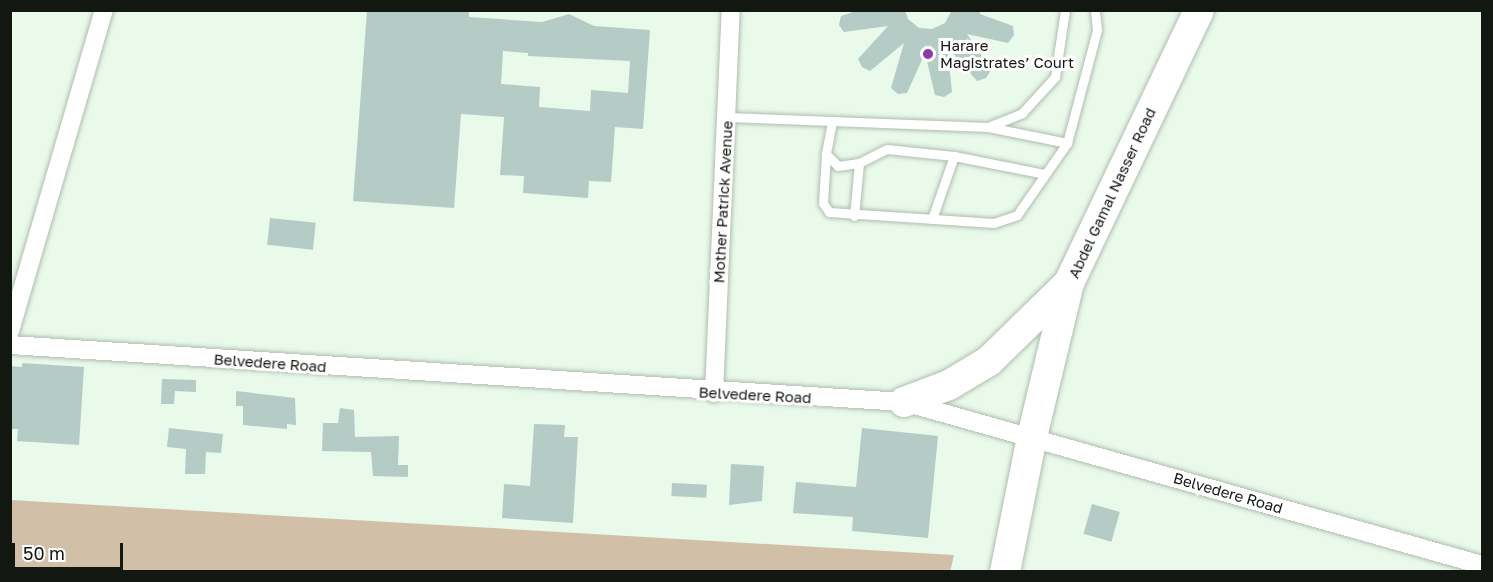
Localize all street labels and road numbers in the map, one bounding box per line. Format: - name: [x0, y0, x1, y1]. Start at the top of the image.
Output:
- street label: Abdel Gamal Nasser Road: [1065, 105, 1159, 281]
- street label: Mother Patrick Avenue: [710, 120, 736, 284]
- street label: Belvedere Road: [213, 350, 327, 376]
- street label: Belvedere Road: [698, 383, 812, 407]
- street label: Belvedere Road: [1171, 469, 1285, 517]

